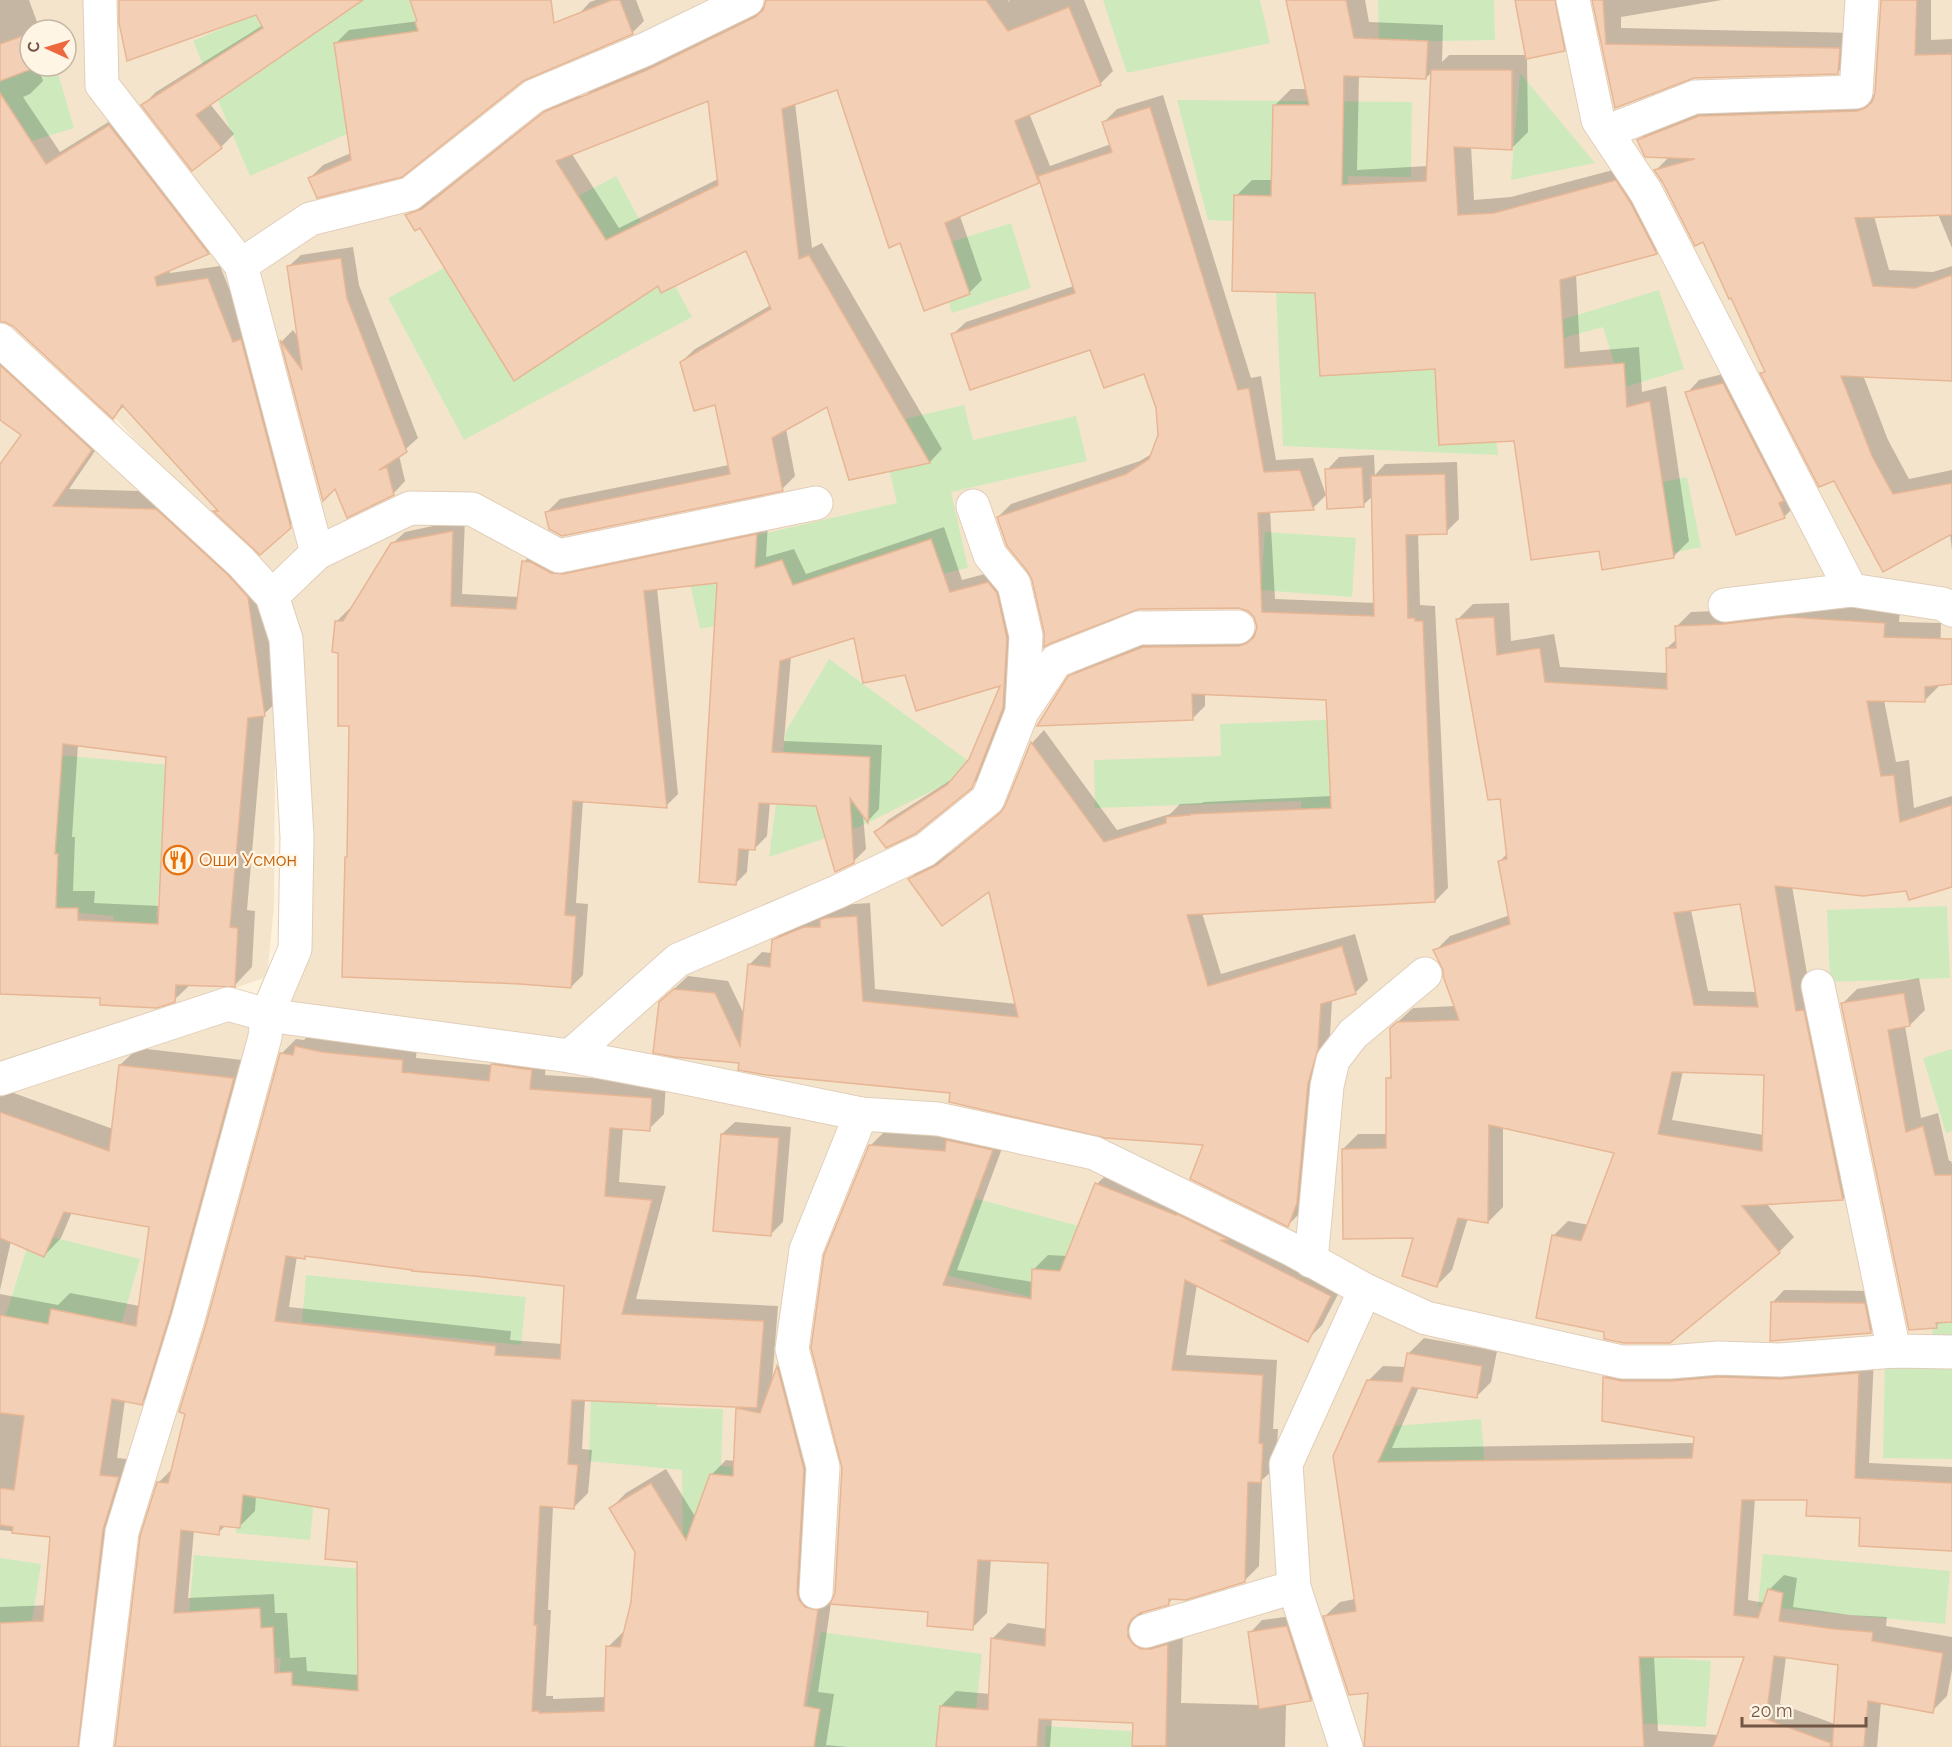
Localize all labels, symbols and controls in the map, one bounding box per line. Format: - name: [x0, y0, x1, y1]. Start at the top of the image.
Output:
- north arrow: [18, 18, 78, 78]
- text: С: [24, 41, 43, 53]
- restaurant icon: Оши Усмон: [162, 844, 194, 876]
- place label: Оши Усмон: [199, 849, 297, 870]
- scale bar: [1742, 1690, 1866, 1728]
- text: 20 m: [1751, 1700, 1793, 1721]

